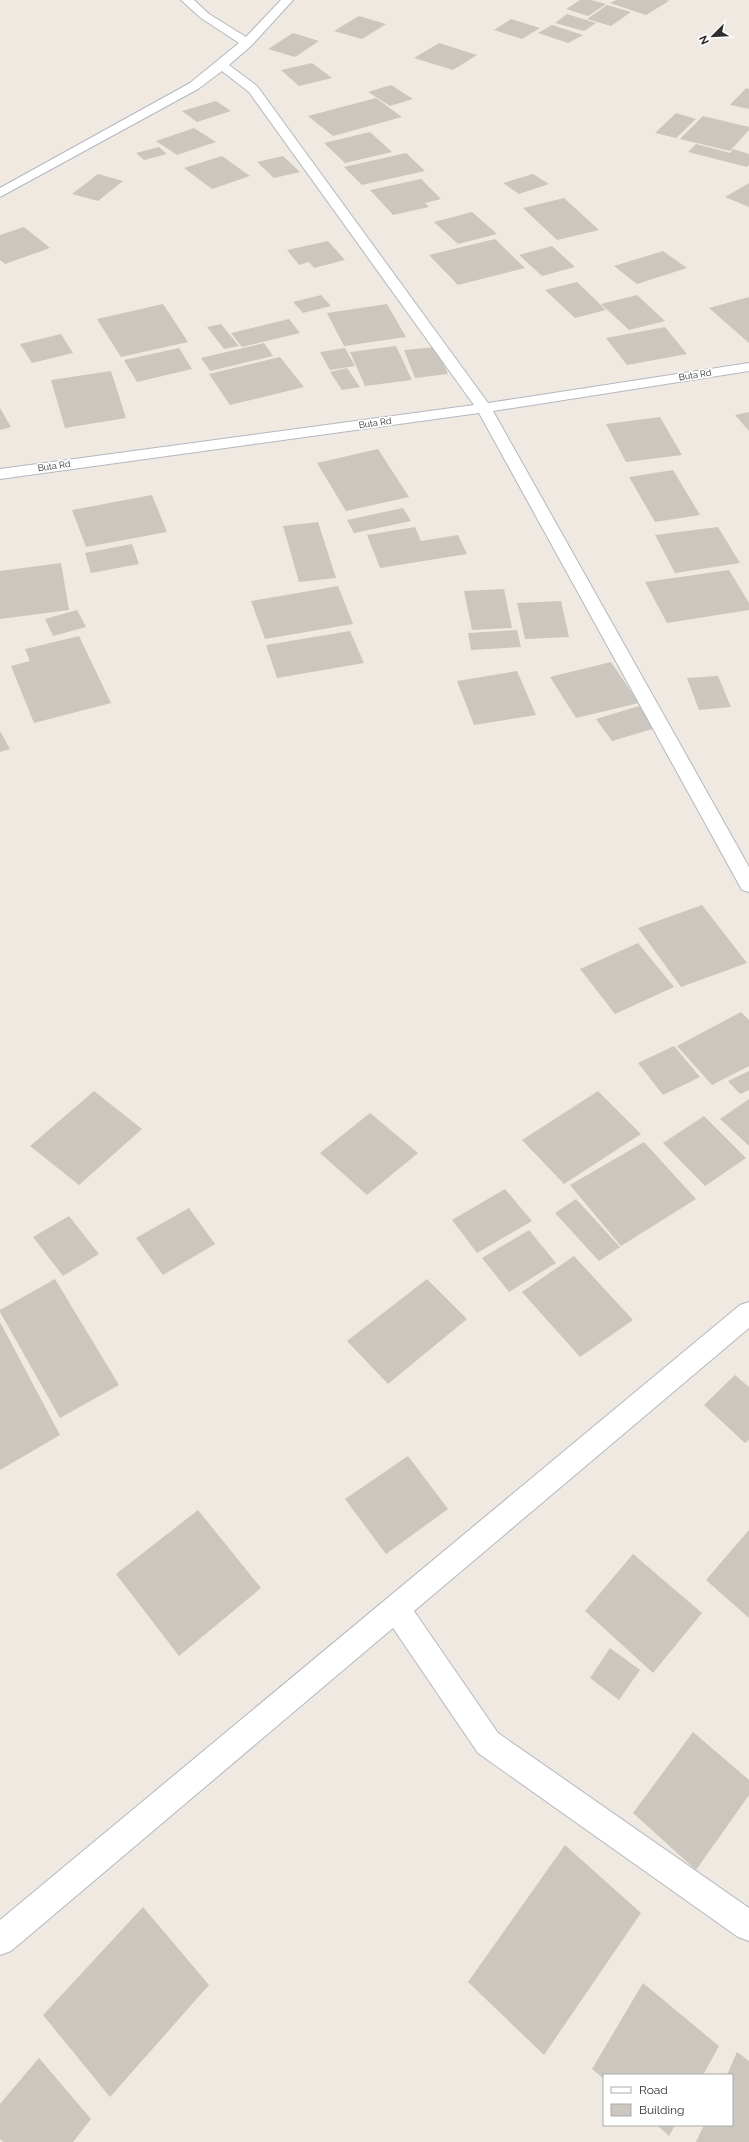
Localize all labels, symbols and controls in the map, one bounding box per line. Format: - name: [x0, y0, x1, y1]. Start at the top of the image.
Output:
- north arrow: [693, 16, 733, 56]
- text: N: [697, 33, 712, 46]
- street label: Buta Rd: [678, 367, 712, 383]
- street label: Buta Rd: [358, 416, 392, 430]
- street label: Buta Rd: [37, 459, 71, 473]
- legend: [603, 2074, 733, 2126]
- text: Road: [639, 2083, 668, 2097]
- text: Building: [639, 2103, 685, 2117]

